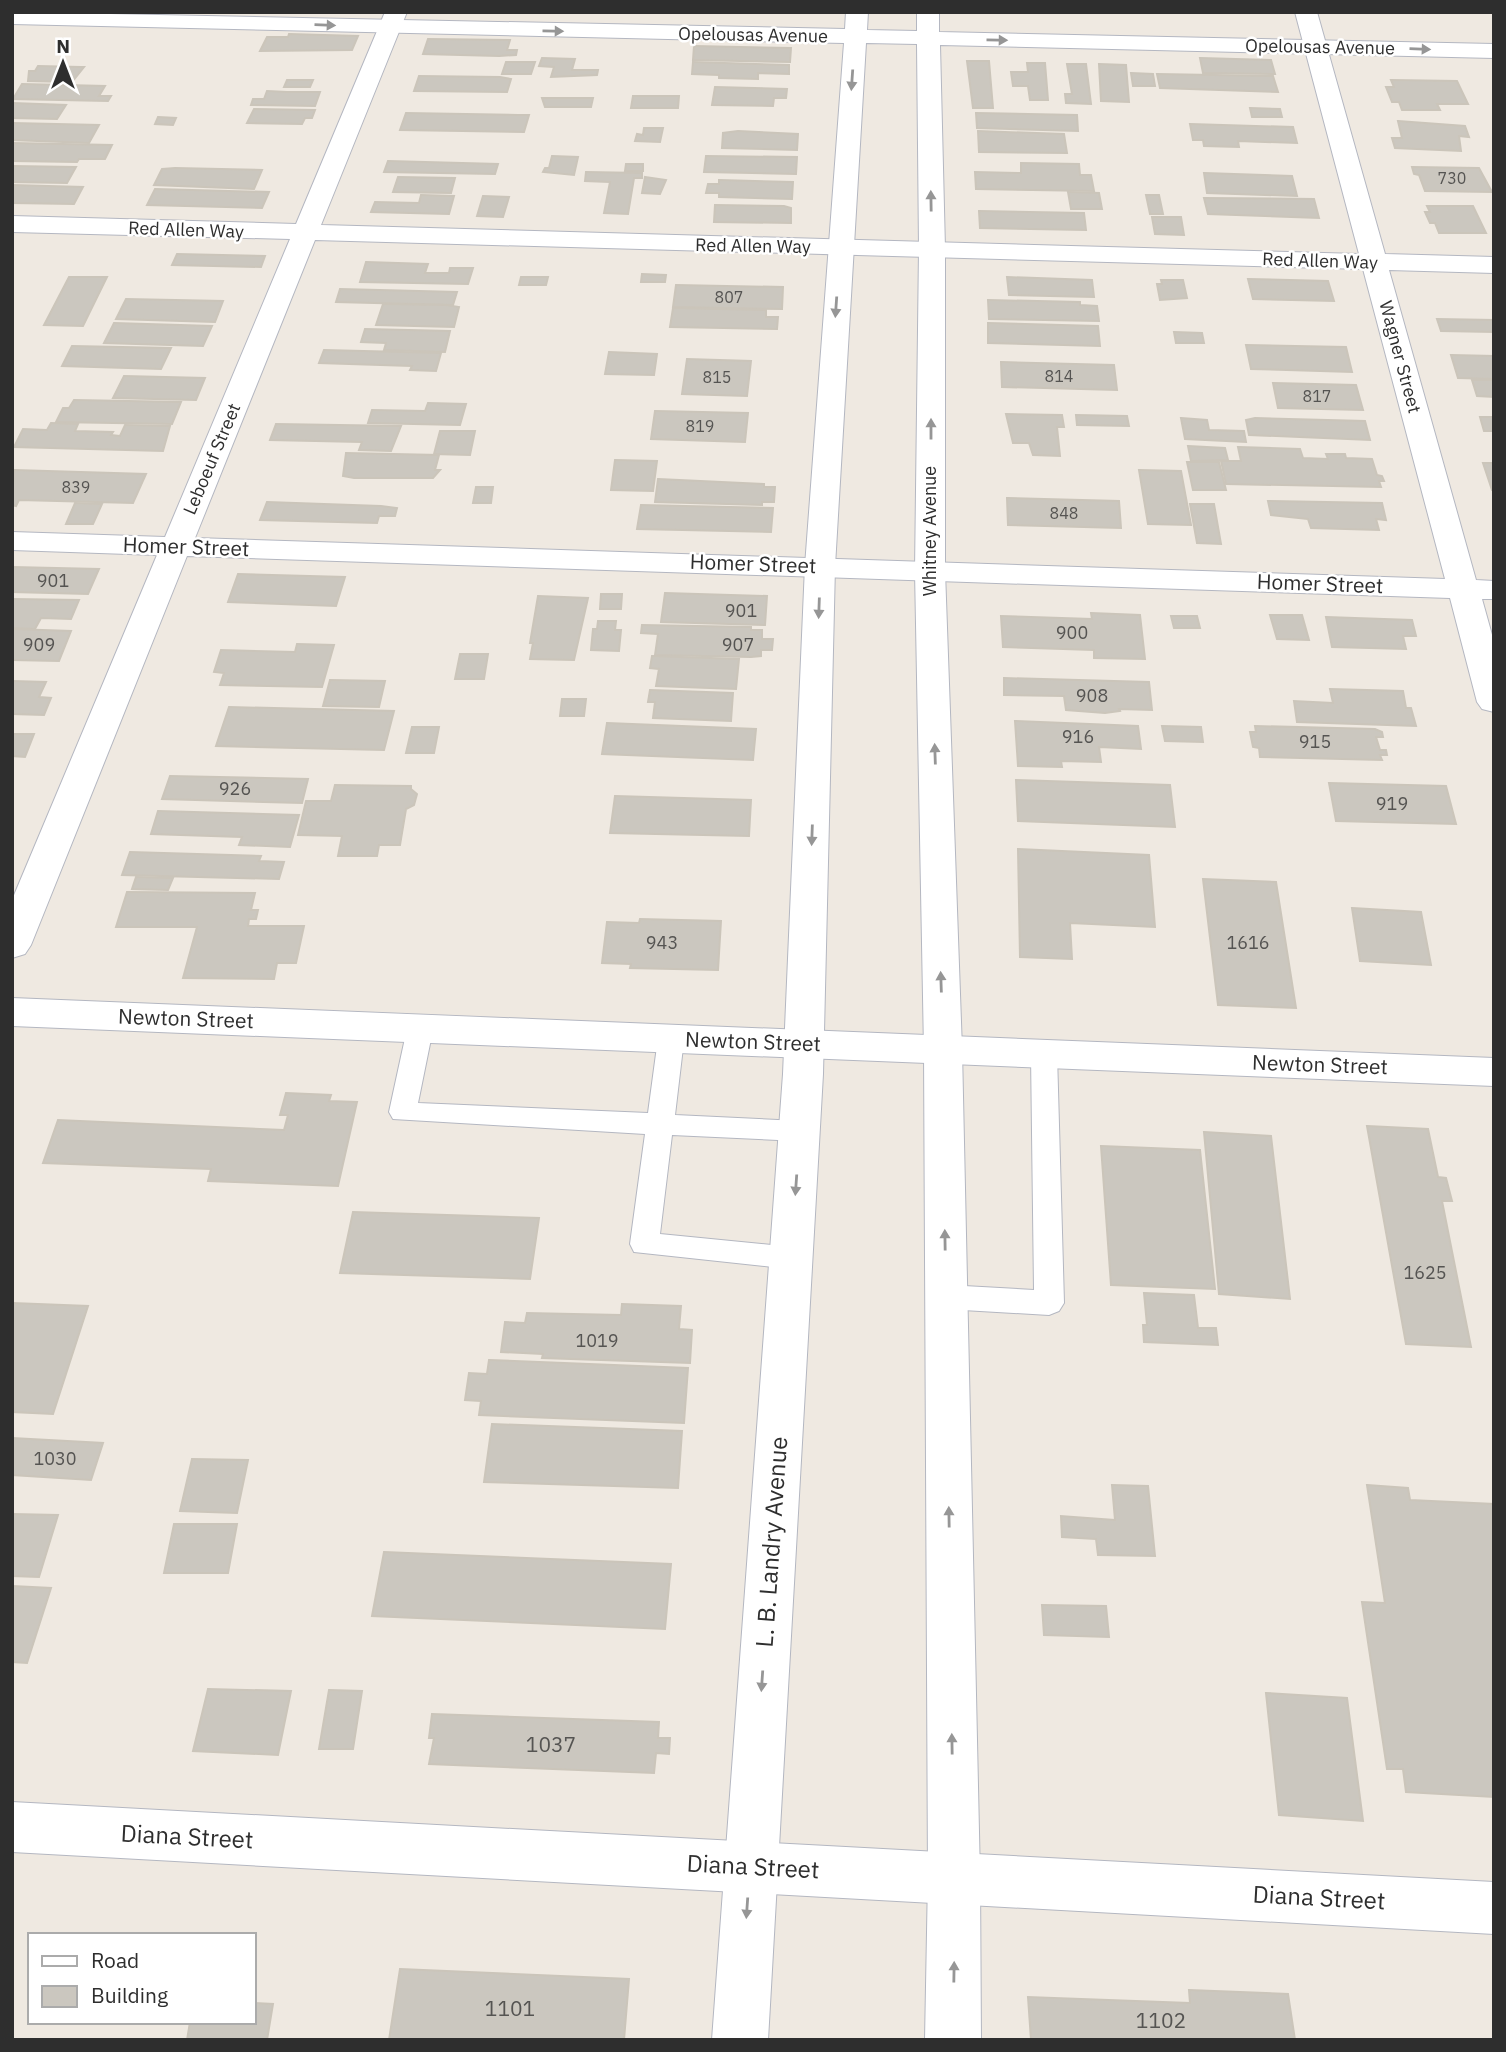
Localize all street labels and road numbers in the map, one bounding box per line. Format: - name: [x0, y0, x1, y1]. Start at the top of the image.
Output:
- street label: Opelousas Avenue: [678, 22, 828, 47]
- street label: Opelousas Avenue: [1245, 34, 1395, 59]
- street label: Red Allen Way: [128, 216, 244, 243]
- street label: Red Allen Way: [695, 233, 811, 258]
- street label: Red Allen Way: [1262, 247, 1378, 274]
- street label: Wagner Street: [1374, 298, 1427, 416]
- street label: Leboeuf Street: [178, 400, 245, 518]
- street label: Whitney Avenue: [918, 466, 941, 596]
- street label: Homer Street: [122, 530, 250, 562]
- street label: Homer Street: [689, 547, 817, 579]
- street label: Homer Street: [1256, 567, 1384, 599]
- street label: Newton Street: [118, 1002, 254, 1034]
- street label: Newton Street: [685, 1025, 821, 1057]
- street label: Newton Street: [1252, 1048, 1388, 1080]
- street label: L. B. Landry Avenue: [748, 1435, 794, 1649]
- street label: Diana Street: [120, 1817, 254, 1855]
- street label: Diana Street: [686, 1847, 820, 1885]
- street label: Diana Street: [1252, 1878, 1386, 1916]

